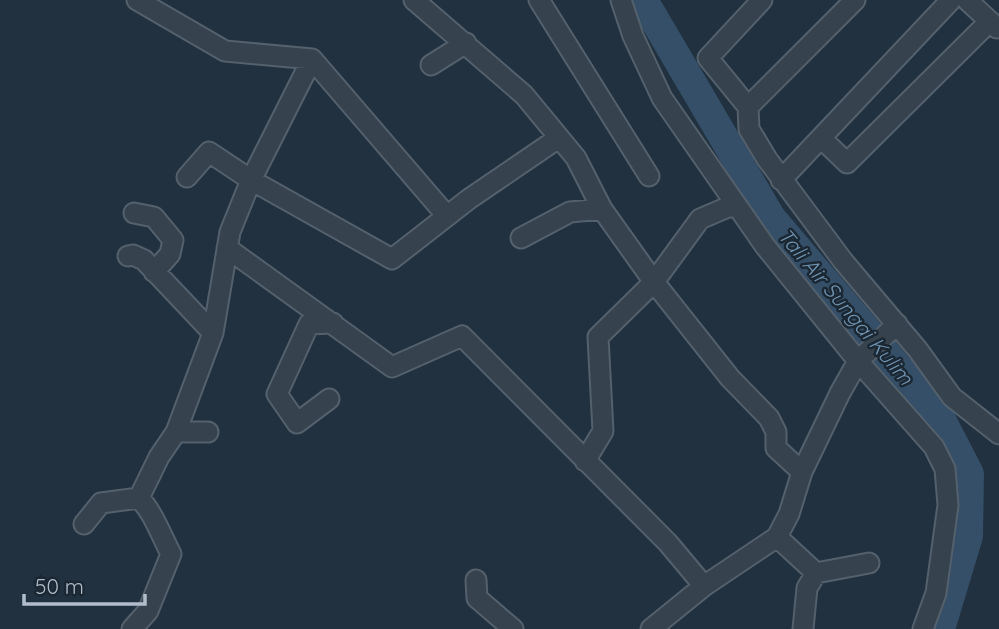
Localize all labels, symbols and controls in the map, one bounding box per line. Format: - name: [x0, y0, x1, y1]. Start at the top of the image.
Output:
- water label: Tali Air Sungai Kulim: [773, 222, 920, 390]
- scale bar: [24, 562, 145, 606]
- text: 50 m: [35, 573, 84, 599]

